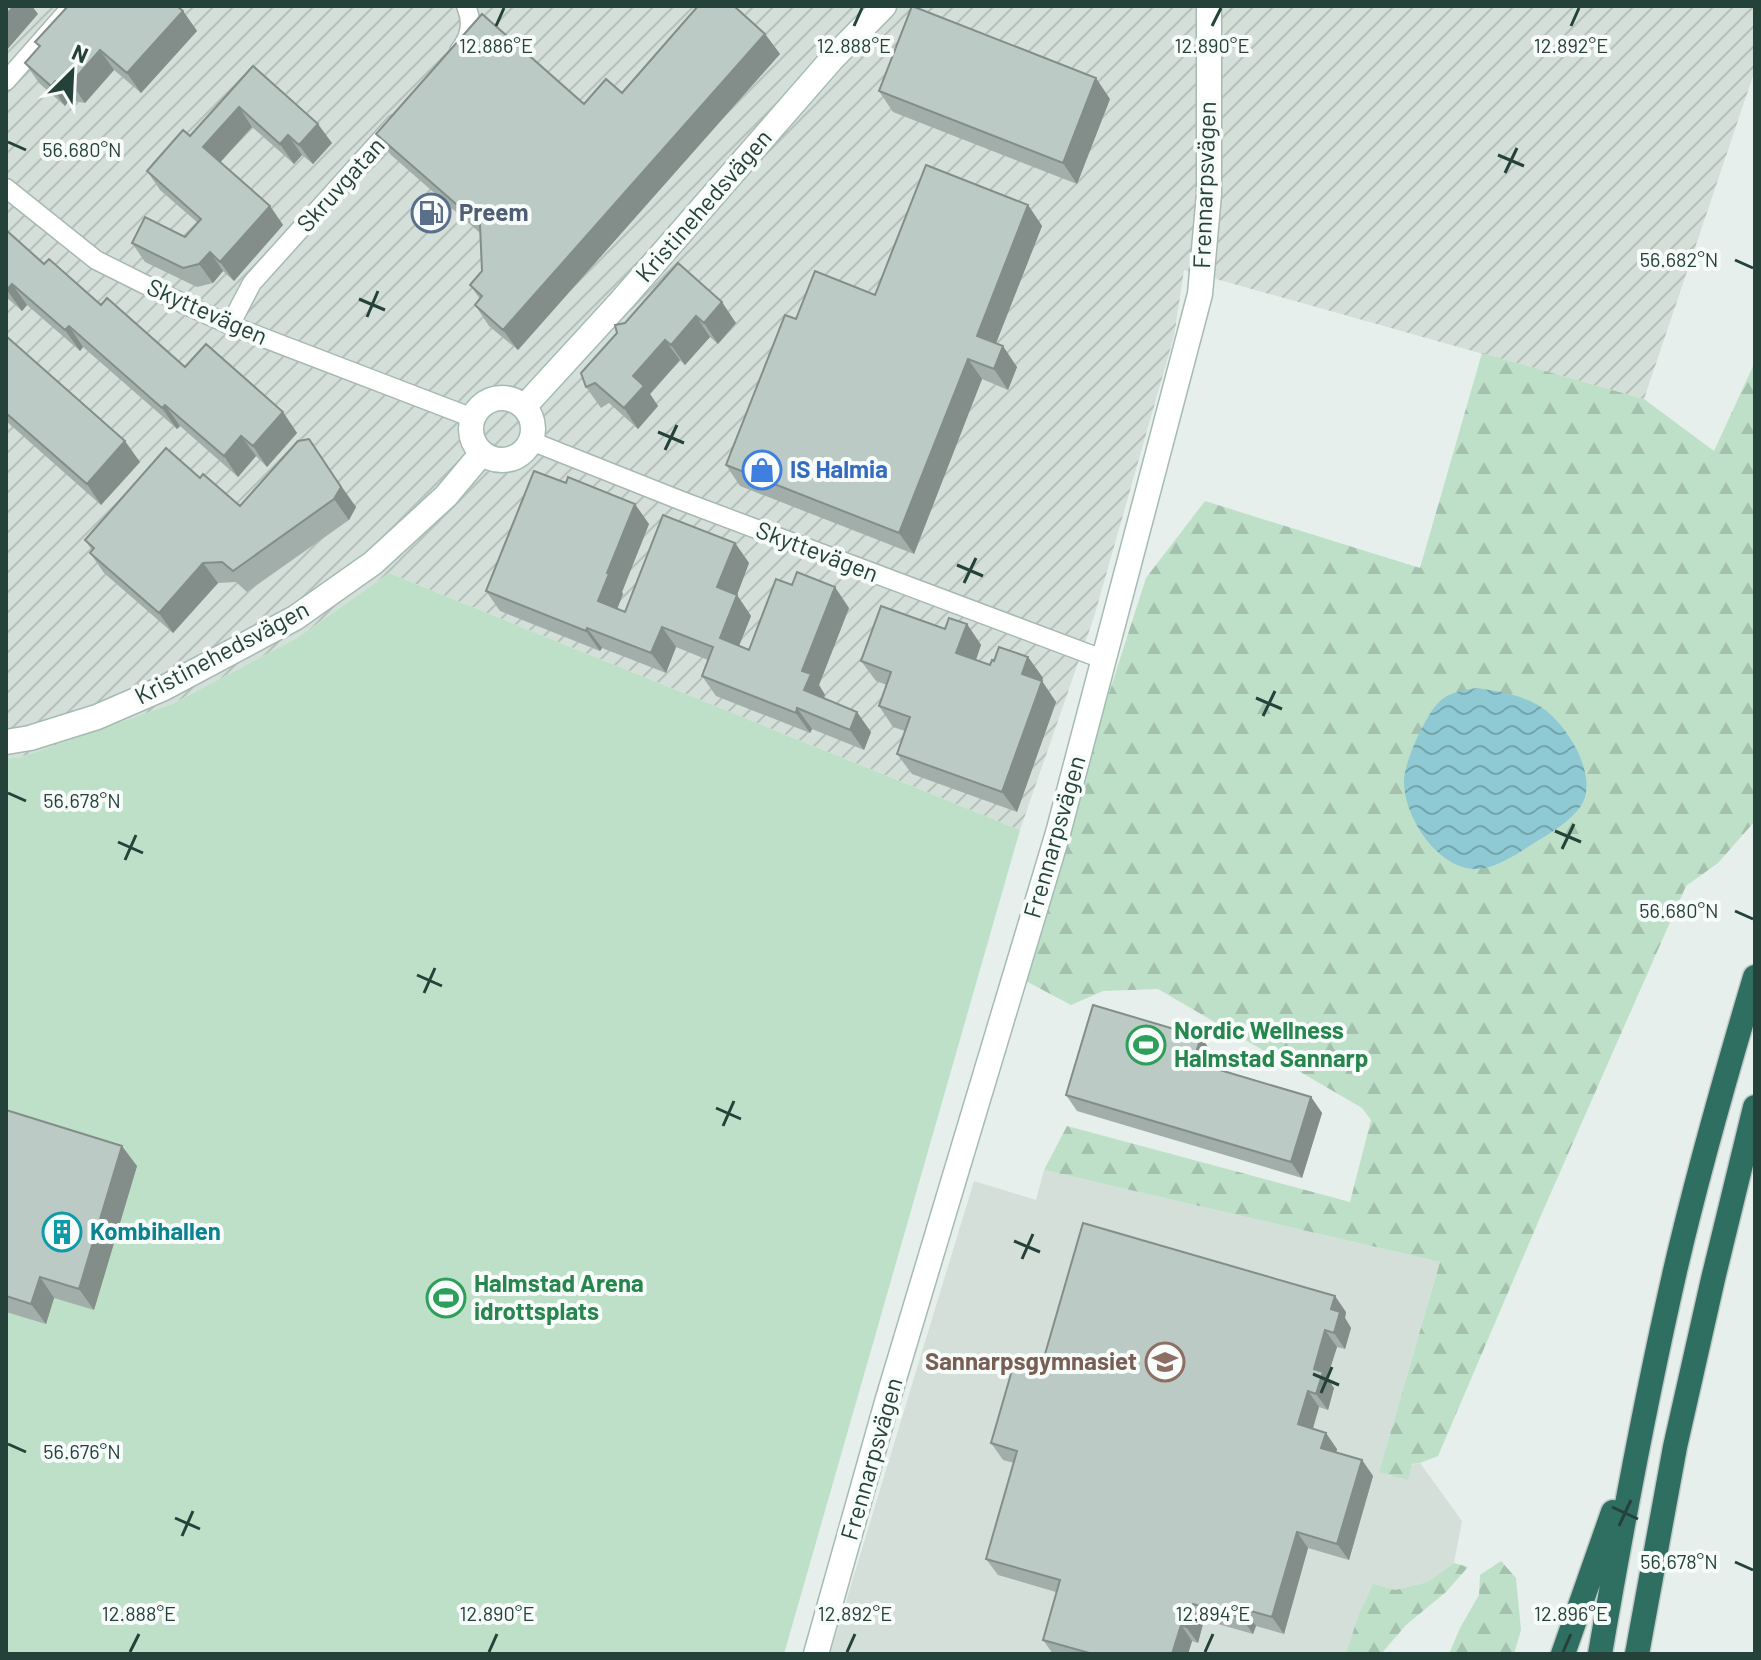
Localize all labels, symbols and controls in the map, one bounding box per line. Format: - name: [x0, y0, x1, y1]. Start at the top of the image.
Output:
- north arrow: [32, 32, 112, 112]
- text: 12.886°E: [459, 33, 533, 57]
- text: 12.888°E: [817, 33, 891, 57]
- text: 12.890°E: [1174, 33, 1250, 57]
- text: 12.892°E: [1534, 33, 1608, 57]
- text: N: [69, 38, 93, 68]
- street label: Frennarpsvägen: [1186, 101, 1221, 269]
- street label: Kristinehedsvägen: [629, 123, 777, 287]
- street label: Skruvgatan: [290, 131, 390, 237]
- text: 56.680°N: [42, 137, 122, 161]
- fuel station icon: Preem: [410, 192, 452, 234]
- place label: Preem: [459, 197, 528, 226]
- text: 56.682°N: [1640, 247, 1718, 271]
- street label: Skyttevägen: [143, 271, 272, 350]
- shop icon: IS Halmia: [741, 449, 783, 491]
- place label: IS Halmia: [790, 454, 888, 483]
- street label: Skyttevägen: [752, 514, 883, 587]
- street label: Kristinehedsvägen: [129, 594, 313, 710]
- street label: Frennarpsvägen: [1017, 752, 1091, 921]
- text: 56.678°N: [43, 788, 121, 812]
- text: 56.680°N: [1639, 898, 1719, 922]
- place label: Nordic Wellness Halmstad Sannarp: [1174, 1015, 1368, 1072]
- sports icon: Nordic Wellness Halmstad Sannarp: [1125, 1024, 1167, 1066]
- building icon: Kombihallen: [41, 1211, 83, 1253]
- place label: Kombihallen: [90, 1216, 221, 1245]
- place label: Halmstad Arena idrottsplats: [474, 1268, 644, 1325]
- sports icon: Halmstad Arena idrottsplats: [425, 1277, 467, 1319]
- school or university icon: Sannarpsgymnasiet: [1144, 1341, 1186, 1383]
- place label: Sannarpsgymnasiet: [925, 1346, 1137, 1375]
- street label: Frennarpsvägen: [834, 1374, 908, 1543]
- text: 56.676°N: [43, 1439, 121, 1463]
- text: 56.678°N: [1640, 1549, 1718, 1573]
- text: 12.888°E: [102, 1601, 176, 1625]
- text: 12.890°E: [459, 1601, 535, 1625]
- text: 12.892°E: [818, 1601, 892, 1625]
- text: 12.894°E: [1176, 1601, 1250, 1625]
- text: 12.896°E: [1534, 1601, 1608, 1625]

